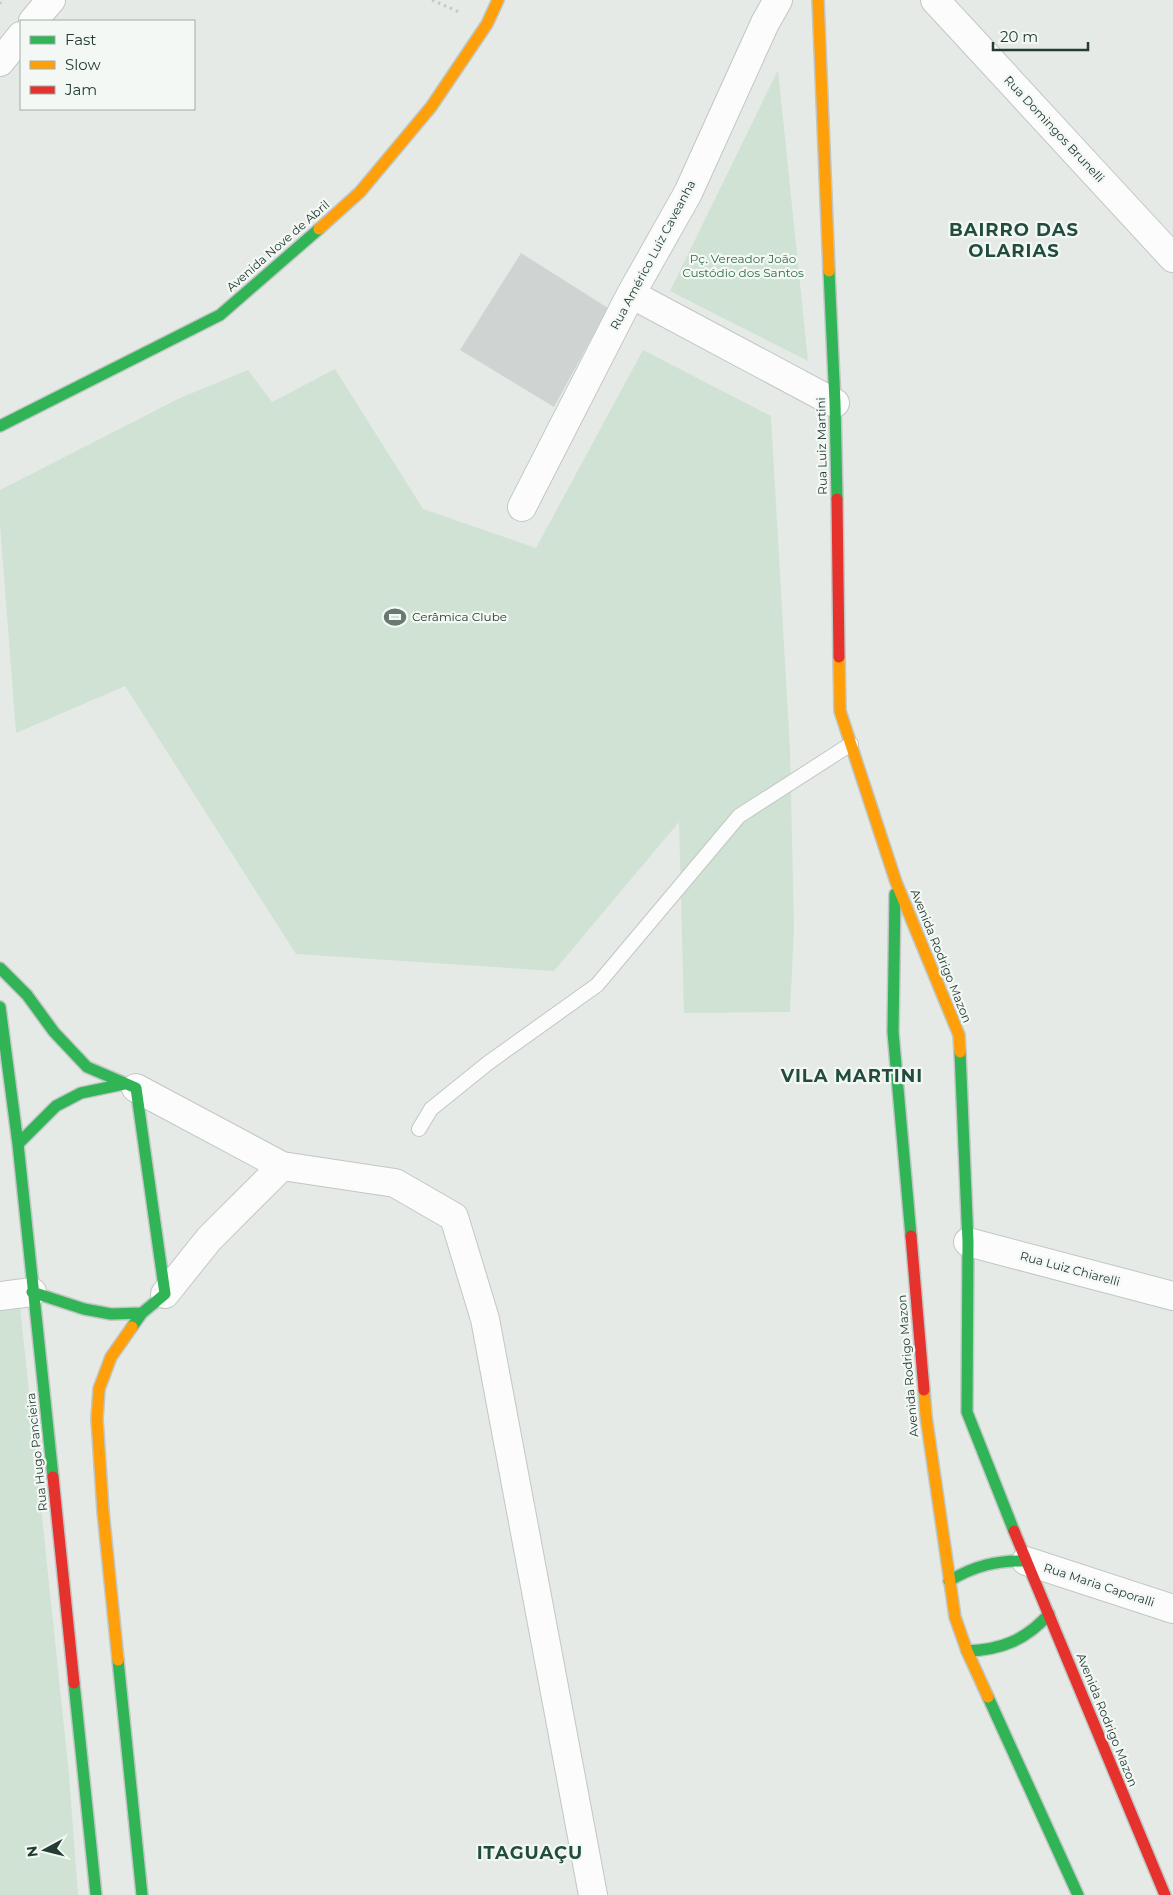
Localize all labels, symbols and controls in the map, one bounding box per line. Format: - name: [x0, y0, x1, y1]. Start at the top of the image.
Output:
- legend: [20, 20, 195, 110]
- scale bar: [993, 20, 1088, 52]
- text: 20 m: [1000, 27, 1038, 46]
- text: Fast: [65, 30, 96, 49]
- text: Slow: [65, 55, 101, 74]
- street label: Rua Domingos Brunelli: [1001, 72, 1108, 185]
- text: Jam: [64, 80, 97, 99]
- street label: Rua Américo Luiz Caveanha: [607, 177, 699, 332]
- street label: Avenida Nove de Abril: [223, 197, 332, 295]
- district label: BAIRRO DAS OLARIAS: [949, 219, 1079, 262]
- park label: Pç. Vereador João Custódio dos Santos: [682, 251, 804, 280]
- street label: Rua Luiz Martini: [813, 397, 830, 495]
- sports icon: Cerâmica Clube: [382, 604, 408, 630]
- place label: Cerâmica Clube: [412, 609, 507, 624]
- street label: Avenida Rodrigo Mazon: [908, 887, 975, 1025]
- district label: VILA MARTINI: [780, 1065, 923, 1087]
- street label: Rua Luiz Chiarelli: [1018, 1248, 1122, 1289]
- street label: Avenida Rodrigo Mazon: [894, 1294, 921, 1438]
- street label: Rua Hugo Pancieira: [23, 1392, 50, 1512]
- street label: Rua Maria Caporalli: [1042, 1559, 1157, 1610]
- street label: Avenida Rodrigo Mazon: [1074, 1651, 1141, 1789]
- north arrow: [20, 1825, 70, 1875]
- district label: ITAGUAÇU: [477, 1842, 583, 1864]
- text: N: [22, 1845, 42, 1858]

